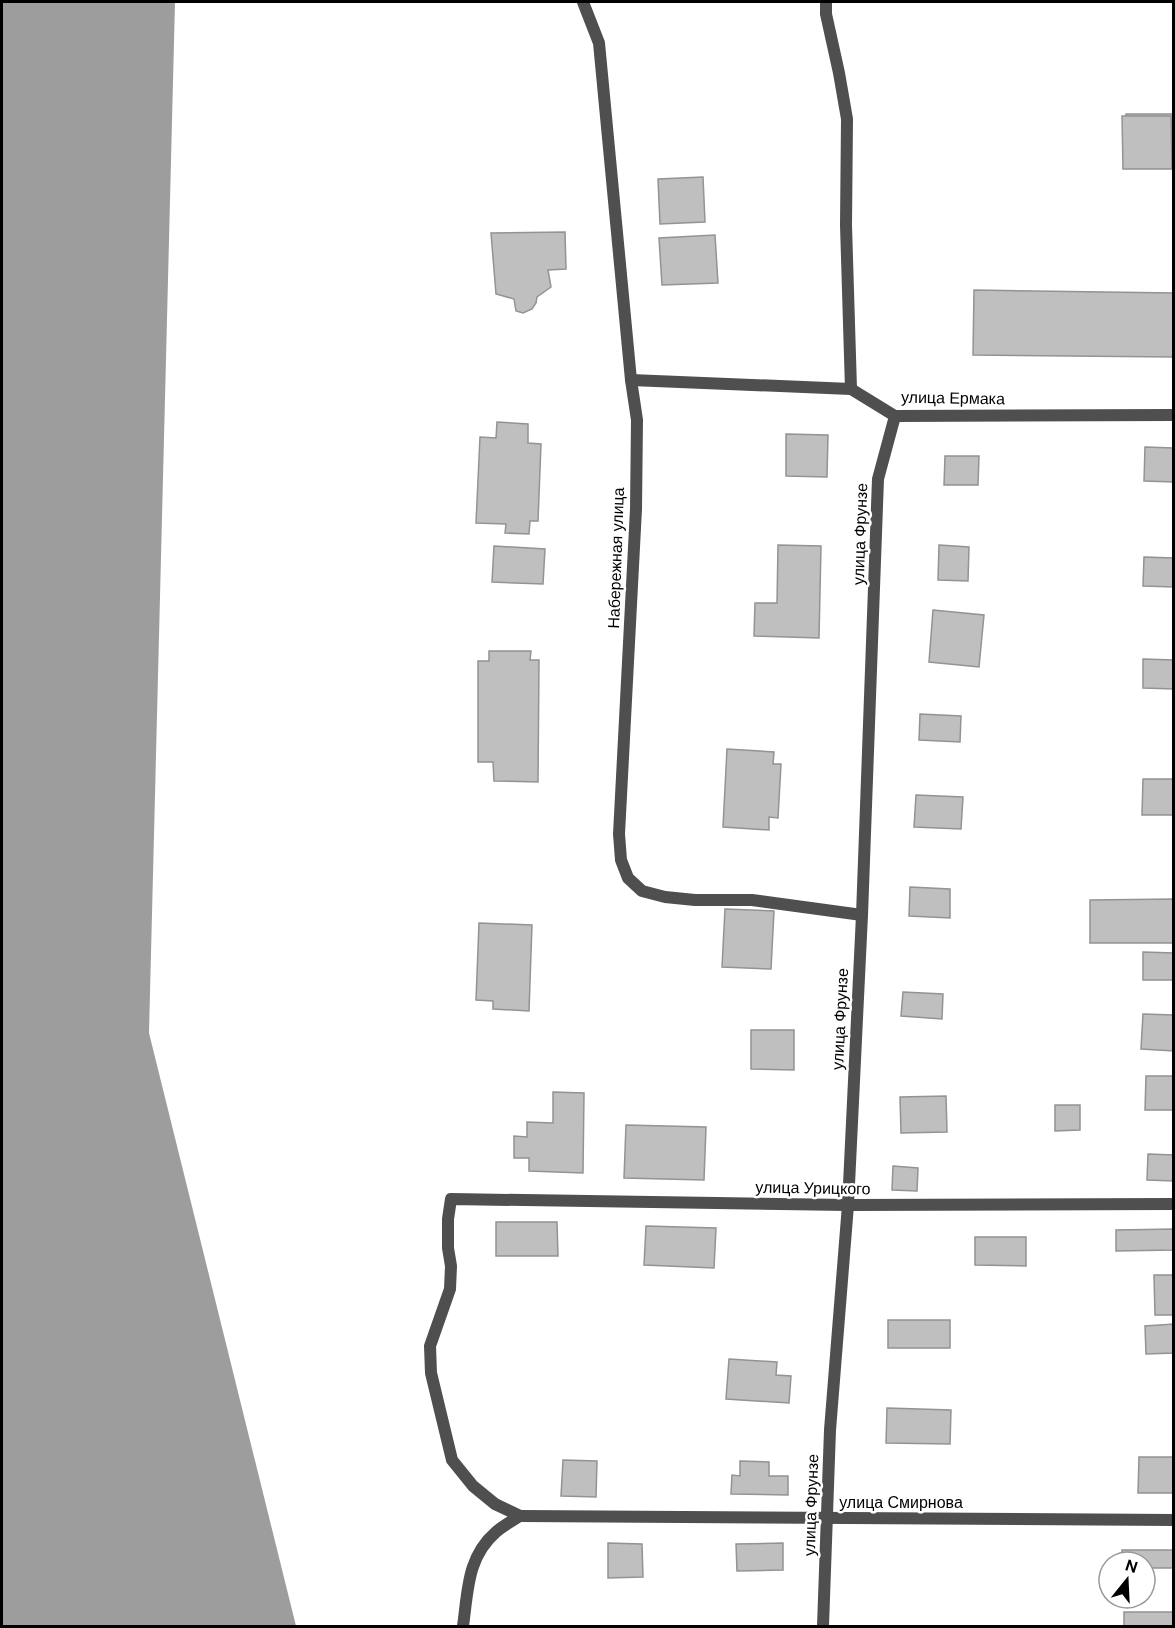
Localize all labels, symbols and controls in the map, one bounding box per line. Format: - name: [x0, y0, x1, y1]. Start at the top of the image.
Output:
- street label: улица Ермака: [901, 387, 1005, 409]
- street label: улица Фрунзе: [848, 483, 872, 585]
- street label: Набережная улица: [603, 487, 629, 629]
- street label: улица Фрунзе: [827, 967, 853, 1070]
- street label: улица Урицкого: [755, 1176, 871, 1200]
- street label: улица Фрунзе: [799, 1454, 823, 1556]
- street label: улица Смирнова: [839, 1492, 963, 1513]
- north arrow: [1097, 1550, 1157, 1610]
- text: N: [1123, 1554, 1140, 1578]

